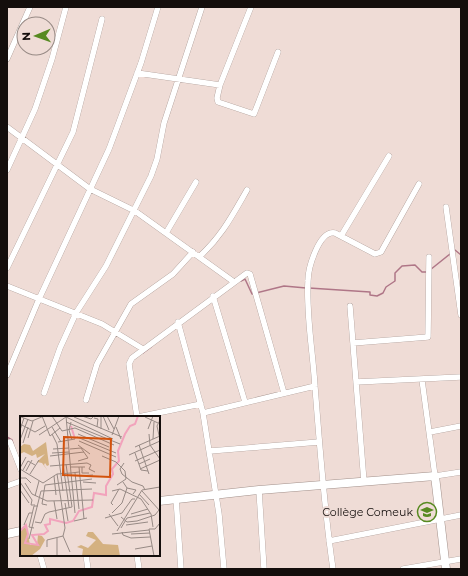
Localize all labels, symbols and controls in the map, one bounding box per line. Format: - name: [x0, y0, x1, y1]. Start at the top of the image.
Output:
- north arrow: [16, 16, 56, 56]
- text: N: [19, 32, 33, 41]
- inset map: [20, 416, 160, 556]
- school or university icon: Collège Comeuk: [416, 501, 438, 523]
- place label: Collège Comeuk: [322, 505, 413, 519]

